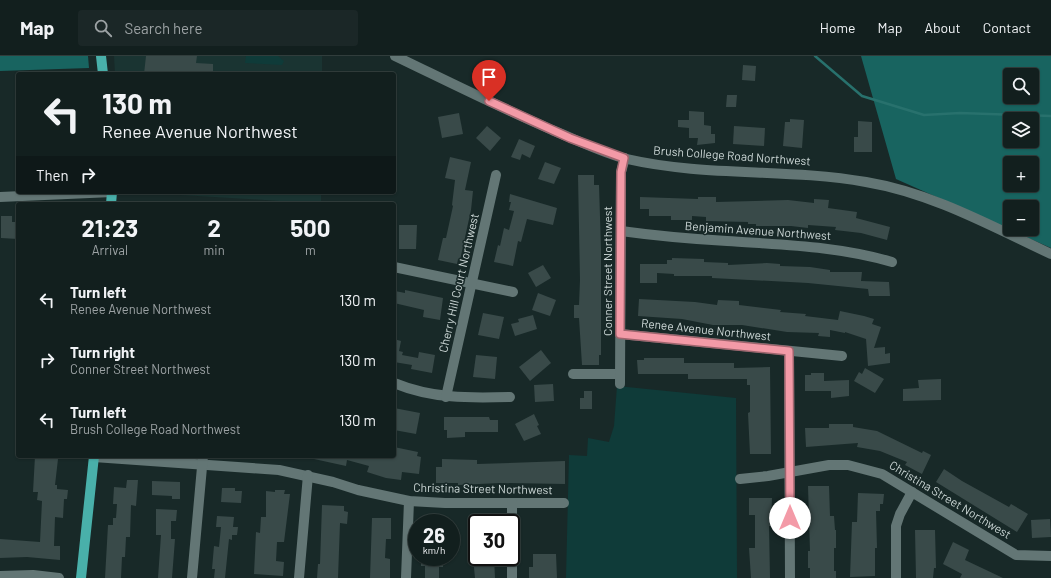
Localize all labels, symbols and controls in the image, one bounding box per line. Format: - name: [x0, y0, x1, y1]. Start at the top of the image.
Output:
- search box: [78, 10, 358, 46]
- text: Map: [20, 16, 54, 39]
- icon: search: [92, 17, 114, 39]
- text: Search here: [124, 19, 202, 37]
- text: Home: [820, 19, 856, 36]
- text: Map: [878, 19, 902, 36]
- text: About: [924, 19, 961, 36]
- text: Contact: [983, 19, 1031, 36]
- pin: [472, 60, 506, 101]
- icon: arrive: [478, 66, 500, 88]
- map controls: [1003, 68, 1039, 236]
- button: search: [1003, 68, 1039, 104]
- text: 130 m: [102, 86, 172, 120]
- icon: left: [36, 88, 88, 140]
- button: layers: [1003, 112, 1039, 148]
- text: Renee Avenue Northwest: [102, 120, 298, 142]
- street label: Brush College Road Northwest: [653, 143, 811, 167]
- button: +: [1003, 156, 1039, 192]
- icon: right: [77, 164, 99, 186]
- text: Then: [36, 166, 69, 184]
- button: −: [1003, 200, 1039, 236]
- street label: Conner Street Northwest: [600, 206, 614, 336]
- street label: Cherry Hill Court Northwest: [435, 212, 481, 354]
- text: 21:23: [82, 213, 138, 242]
- text: 2: [207, 213, 221, 242]
- text: 500: [290, 213, 330, 242]
- street label: Benjamin Avenue Northwest: [684, 218, 832, 242]
- text: Arrival: [92, 242, 128, 258]
- text: min: [204, 242, 225, 258]
- text: m: [305, 242, 316, 258]
- text: Turn left: [70, 283, 126, 301]
- icon: left: [36, 289, 58, 311]
- text: 130 m: [339, 291, 376, 309]
- text: Renee Avenue Northwest: [70, 301, 211, 317]
- street label: Renee Avenue Northwest: [640, 315, 772, 343]
- text: Turn right: [70, 343, 135, 361]
- icon: right: [36, 349, 58, 371]
- text: 130 m: [339, 351, 376, 369]
- text: Conner Street Northwest: [70, 361, 211, 377]
- text: Turn left: [70, 403, 126, 421]
- icon: left: [36, 409, 58, 431]
- text: 130 m: [339, 411, 376, 429]
- text: Brush College Road Northwest: [70, 421, 241, 437]
- street label: Christina Street Northwest: [887, 457, 1014, 541]
- street label: Christina Street Northwest: [413, 480, 553, 496]
- position arrow: [769, 497, 811, 539]
- speed limit sign: 30: [468, 514, 520, 566]
- text: 26: [423, 523, 445, 547]
- text: km/h: [423, 544, 445, 556]

